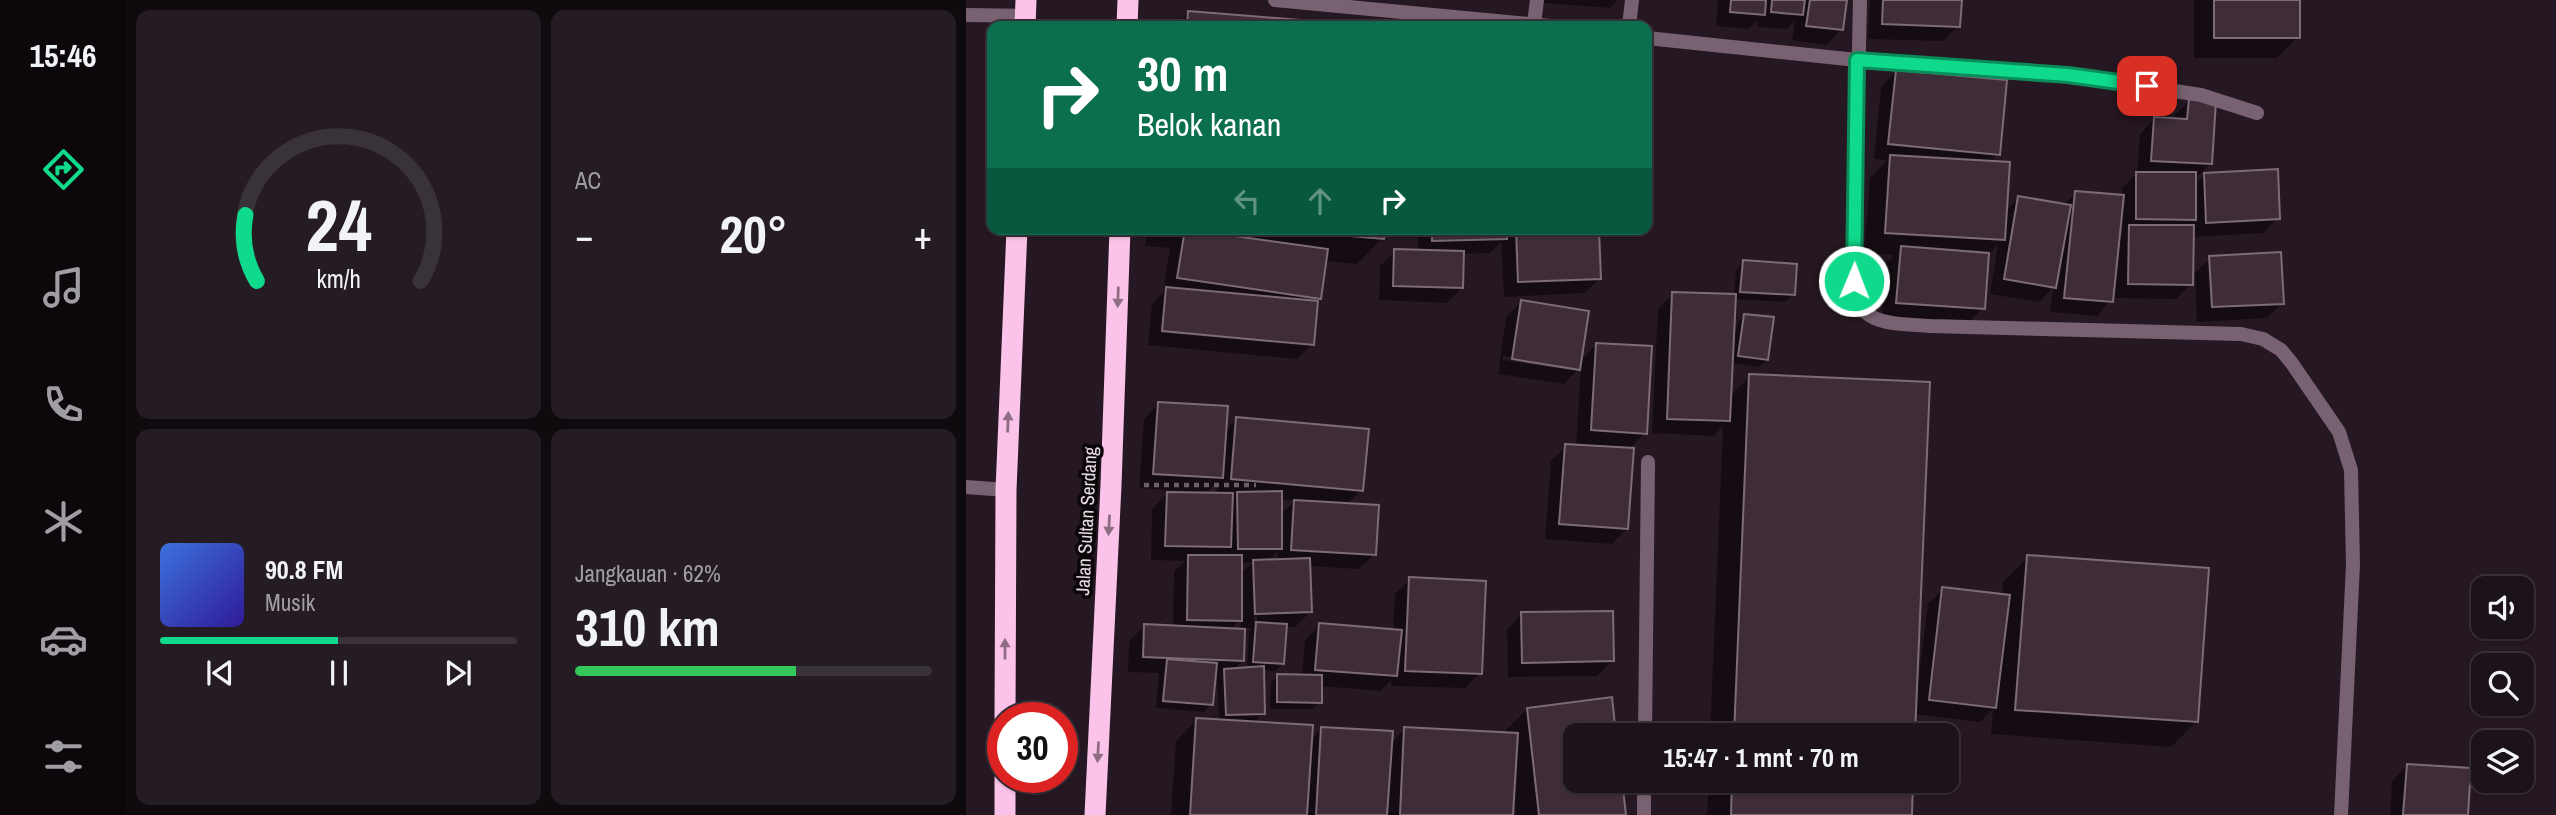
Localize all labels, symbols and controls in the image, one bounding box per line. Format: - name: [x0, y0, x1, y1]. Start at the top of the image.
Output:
- text: 15:46: [29, 34, 97, 77]
- text: 30 m: [1137, 40, 1229, 106]
- icon: right: [1022, 49, 1113, 140]
- pin: [2117, 56, 2177, 116]
- icon: arrive: [2128, 67, 2166, 105]
- text: Belok kanan: [1137, 103, 1281, 146]
- icon: directions: [39, 145, 88, 194]
- text: AC: [575, 165, 601, 196]
- text: 24: [305, 176, 372, 274]
- icon: left: [1228, 182, 1266, 220]
- icon: ahead: [1301, 182, 1339, 220]
- icon: right: [1374, 182, 1412, 220]
- text: 20°: [719, 199, 788, 269]
- text: −: [575, 210, 593, 261]
- text: +: [914, 210, 932, 261]
- position arrow: [1817, 244, 1891, 318]
- text: km/h: [316, 261, 361, 295]
- icon: music: [39, 263, 88, 312]
- one-way arrow: [1112, 287, 1123, 309]
- icon: phone: [39, 380, 88, 429]
- one-way arrow: [1003, 411, 1014, 433]
- street label: Jalan Sultan Serdang: [1069, 446, 1103, 596]
- icon: climate: [39, 497, 88, 546]
- one-way arrow: [1104, 514, 1115, 536]
- text: 90.8 FM: [265, 552, 343, 587]
- text: Jangkauan · 62%: [575, 558, 721, 589]
- map controls: [2471, 576, 2534, 793]
- button: sound: [2471, 576, 2534, 639]
- text: Musik: [265, 587, 315, 618]
- text: 310 km: [575, 592, 720, 662]
- icon: car: [39, 615, 88, 664]
- one-way arrow: [999, 638, 1011, 660]
- button: search: [2471, 653, 2534, 716]
- icon: previous: [201, 654, 239, 692]
- icon: pause: [320, 654, 358, 692]
- icon: next: [439, 654, 477, 692]
- speed limit sign: 30: [987, 702, 1078, 793]
- button: layers: [2471, 730, 2534, 793]
- icon: filters: [39, 732, 88, 781]
- text: 15:47 · 1 mnt · 70 m: [1663, 740, 1859, 775]
- one-way arrow: [1093, 741, 1104, 763]

